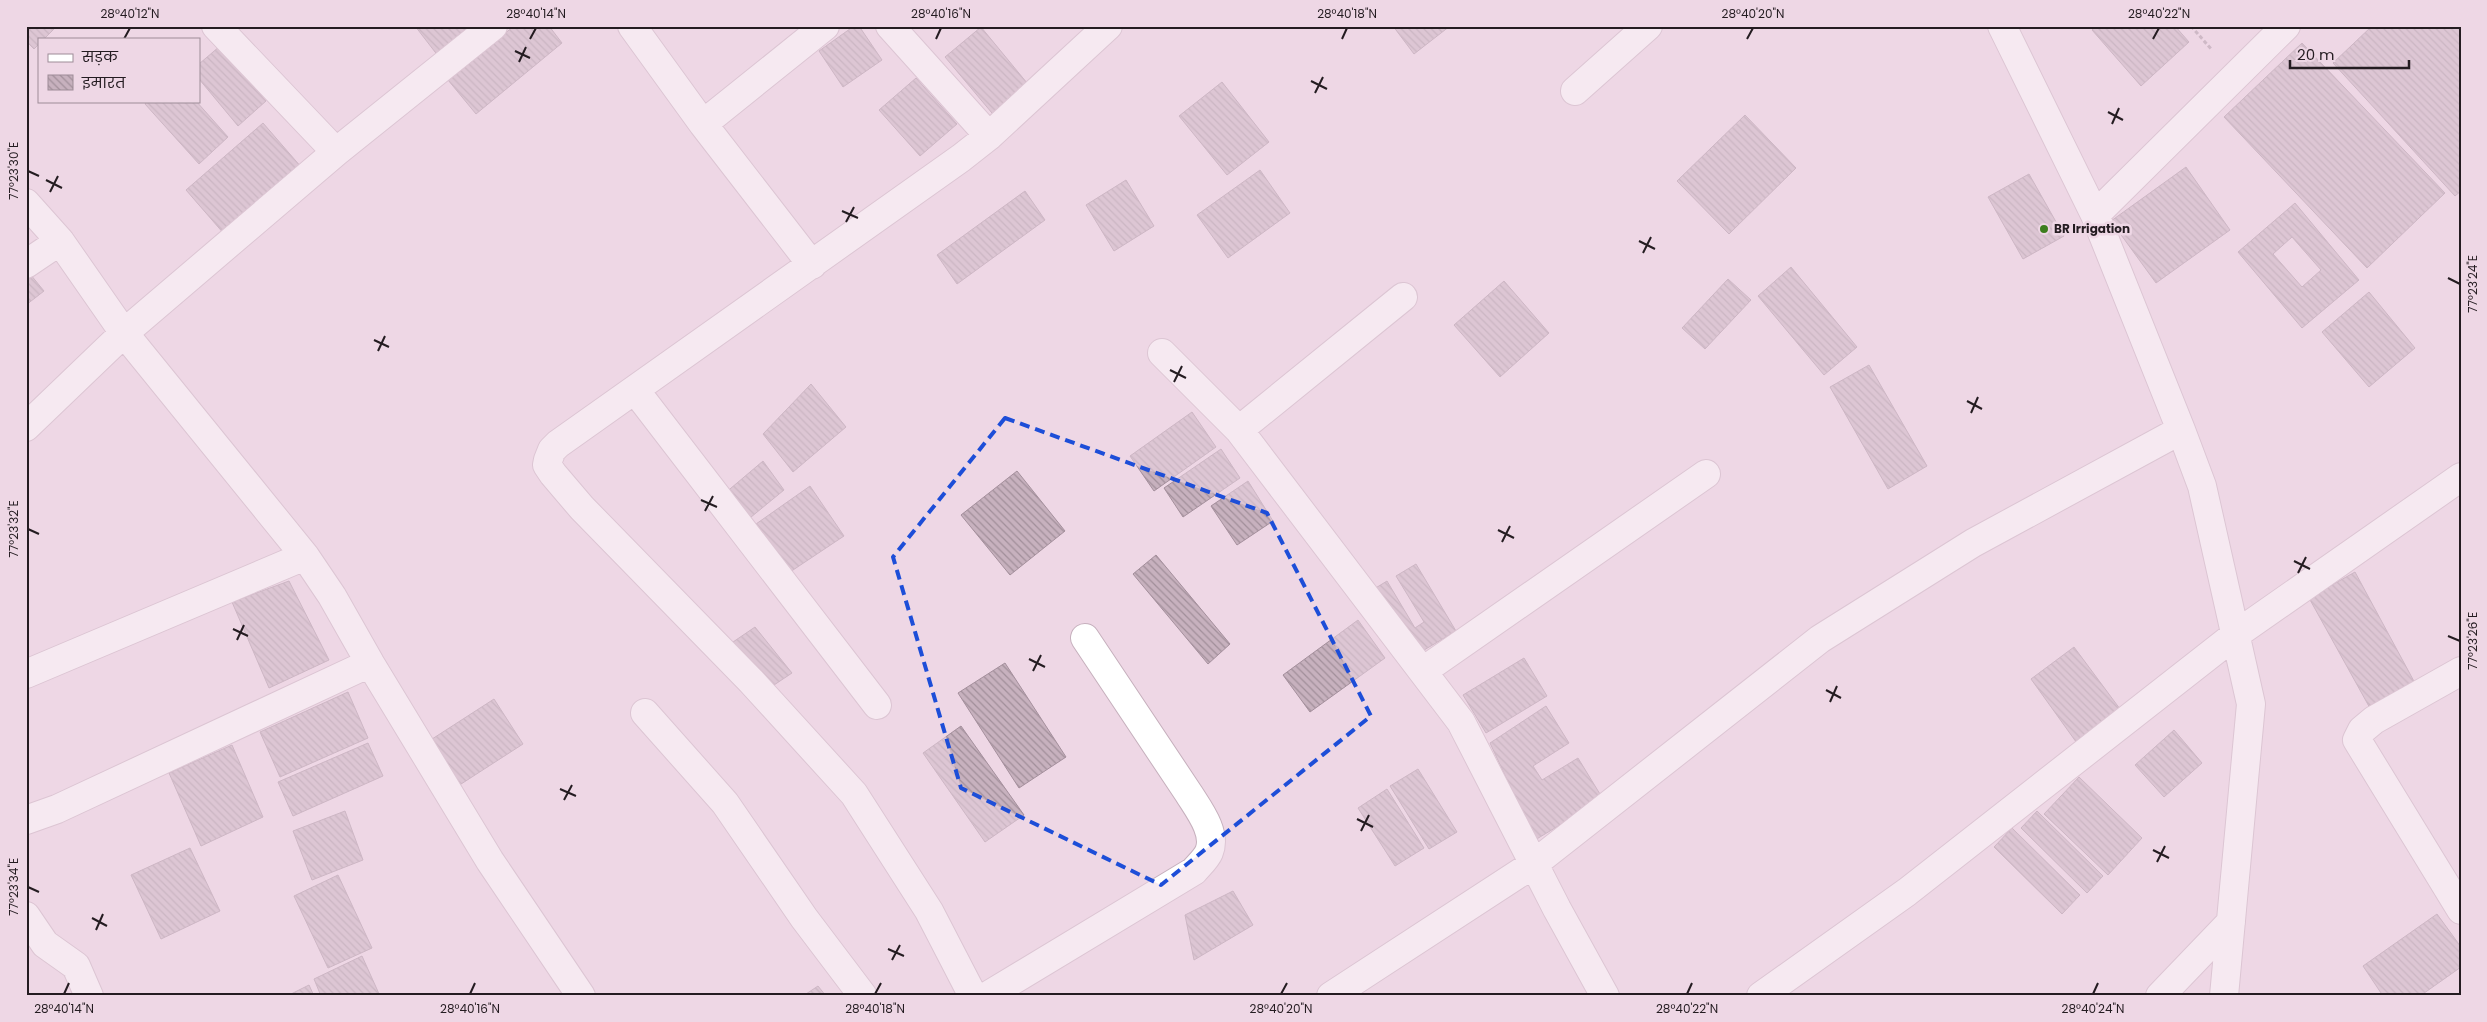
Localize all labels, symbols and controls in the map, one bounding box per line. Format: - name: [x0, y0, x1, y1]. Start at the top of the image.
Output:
- text: 28°40'12"N: [100, 5, 160, 22]
- text: 28°40'14"N: [506, 5, 566, 22]
- text: 28°40'16"N: [911, 5, 971, 22]
- text: 28°40'18"N: [1317, 5, 1377, 22]
- text: 28°40'20"N: [1722, 5, 1784, 22]
- text: 28°40'22"N: [2128, 5, 2190, 22]
- legend: [38, 38, 200, 102]
- scale bar: [2290, 38, 2408, 70]
- text: 20 m: [2297, 44, 2335, 65]
- text: सड़क: [81, 46, 119, 67]
- text: इमारत: [81, 72, 126, 93]
- text: 77°23'30"E: [5, 142, 22, 200]
- place label: BR Irrigation: [2054, 220, 2130, 237]
- marker: BR Irrigation: [2038, 223, 2050, 235]
- text: 77°23'24"E: [2464, 255, 2481, 313]
- text: 77°23'32"E: [5, 500, 22, 558]
- text: 77°23'26"E: [2464, 612, 2481, 670]
- text: 77°23'34"E: [5, 858, 22, 916]
- text: 28°40'14"N: [34, 1000, 94, 1017]
- text: 28°40'16"N: [440, 1000, 500, 1017]
- text: 28°40'18"N: [845, 1000, 905, 1017]
- text: 28°40'20"N: [1250, 1000, 1312, 1017]
- text: 28°40'22"N: [1656, 1000, 1718, 1017]
- text: 28°40'24"N: [2062, 1000, 2124, 1017]

